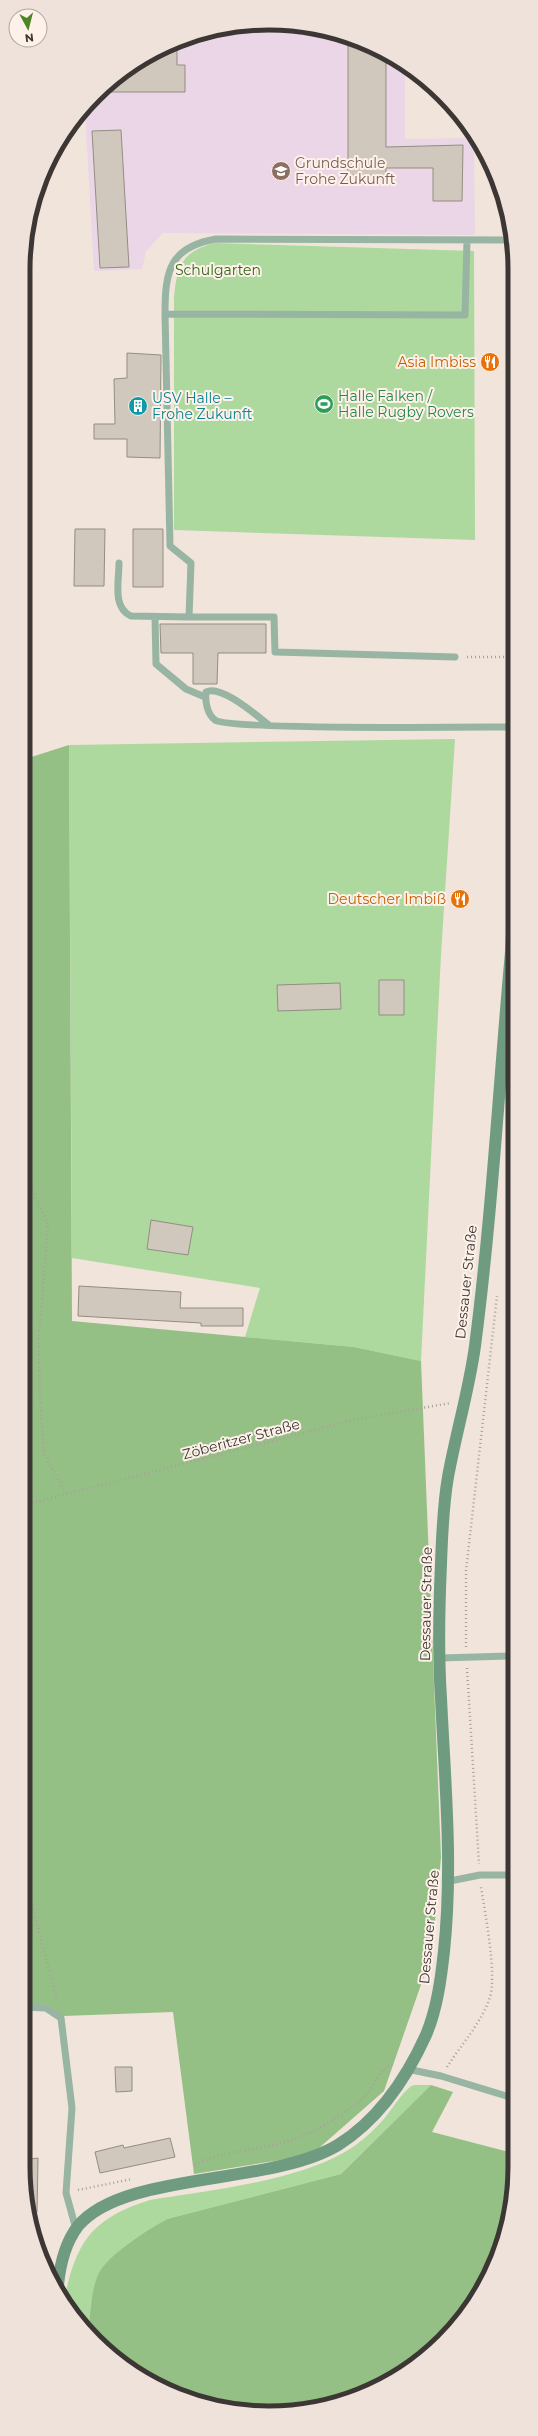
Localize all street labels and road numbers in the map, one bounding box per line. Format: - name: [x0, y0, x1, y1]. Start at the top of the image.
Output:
- street label: Dessauer Straße: [451, 1224, 481, 1340]
- street label: Zöberitzer Straße: [180, 1415, 302, 1463]
- street label: Dessauer Straße: [416, 1547, 436, 1661]
- street label: Dessauer Straße: [415, 1869, 443, 1985]

